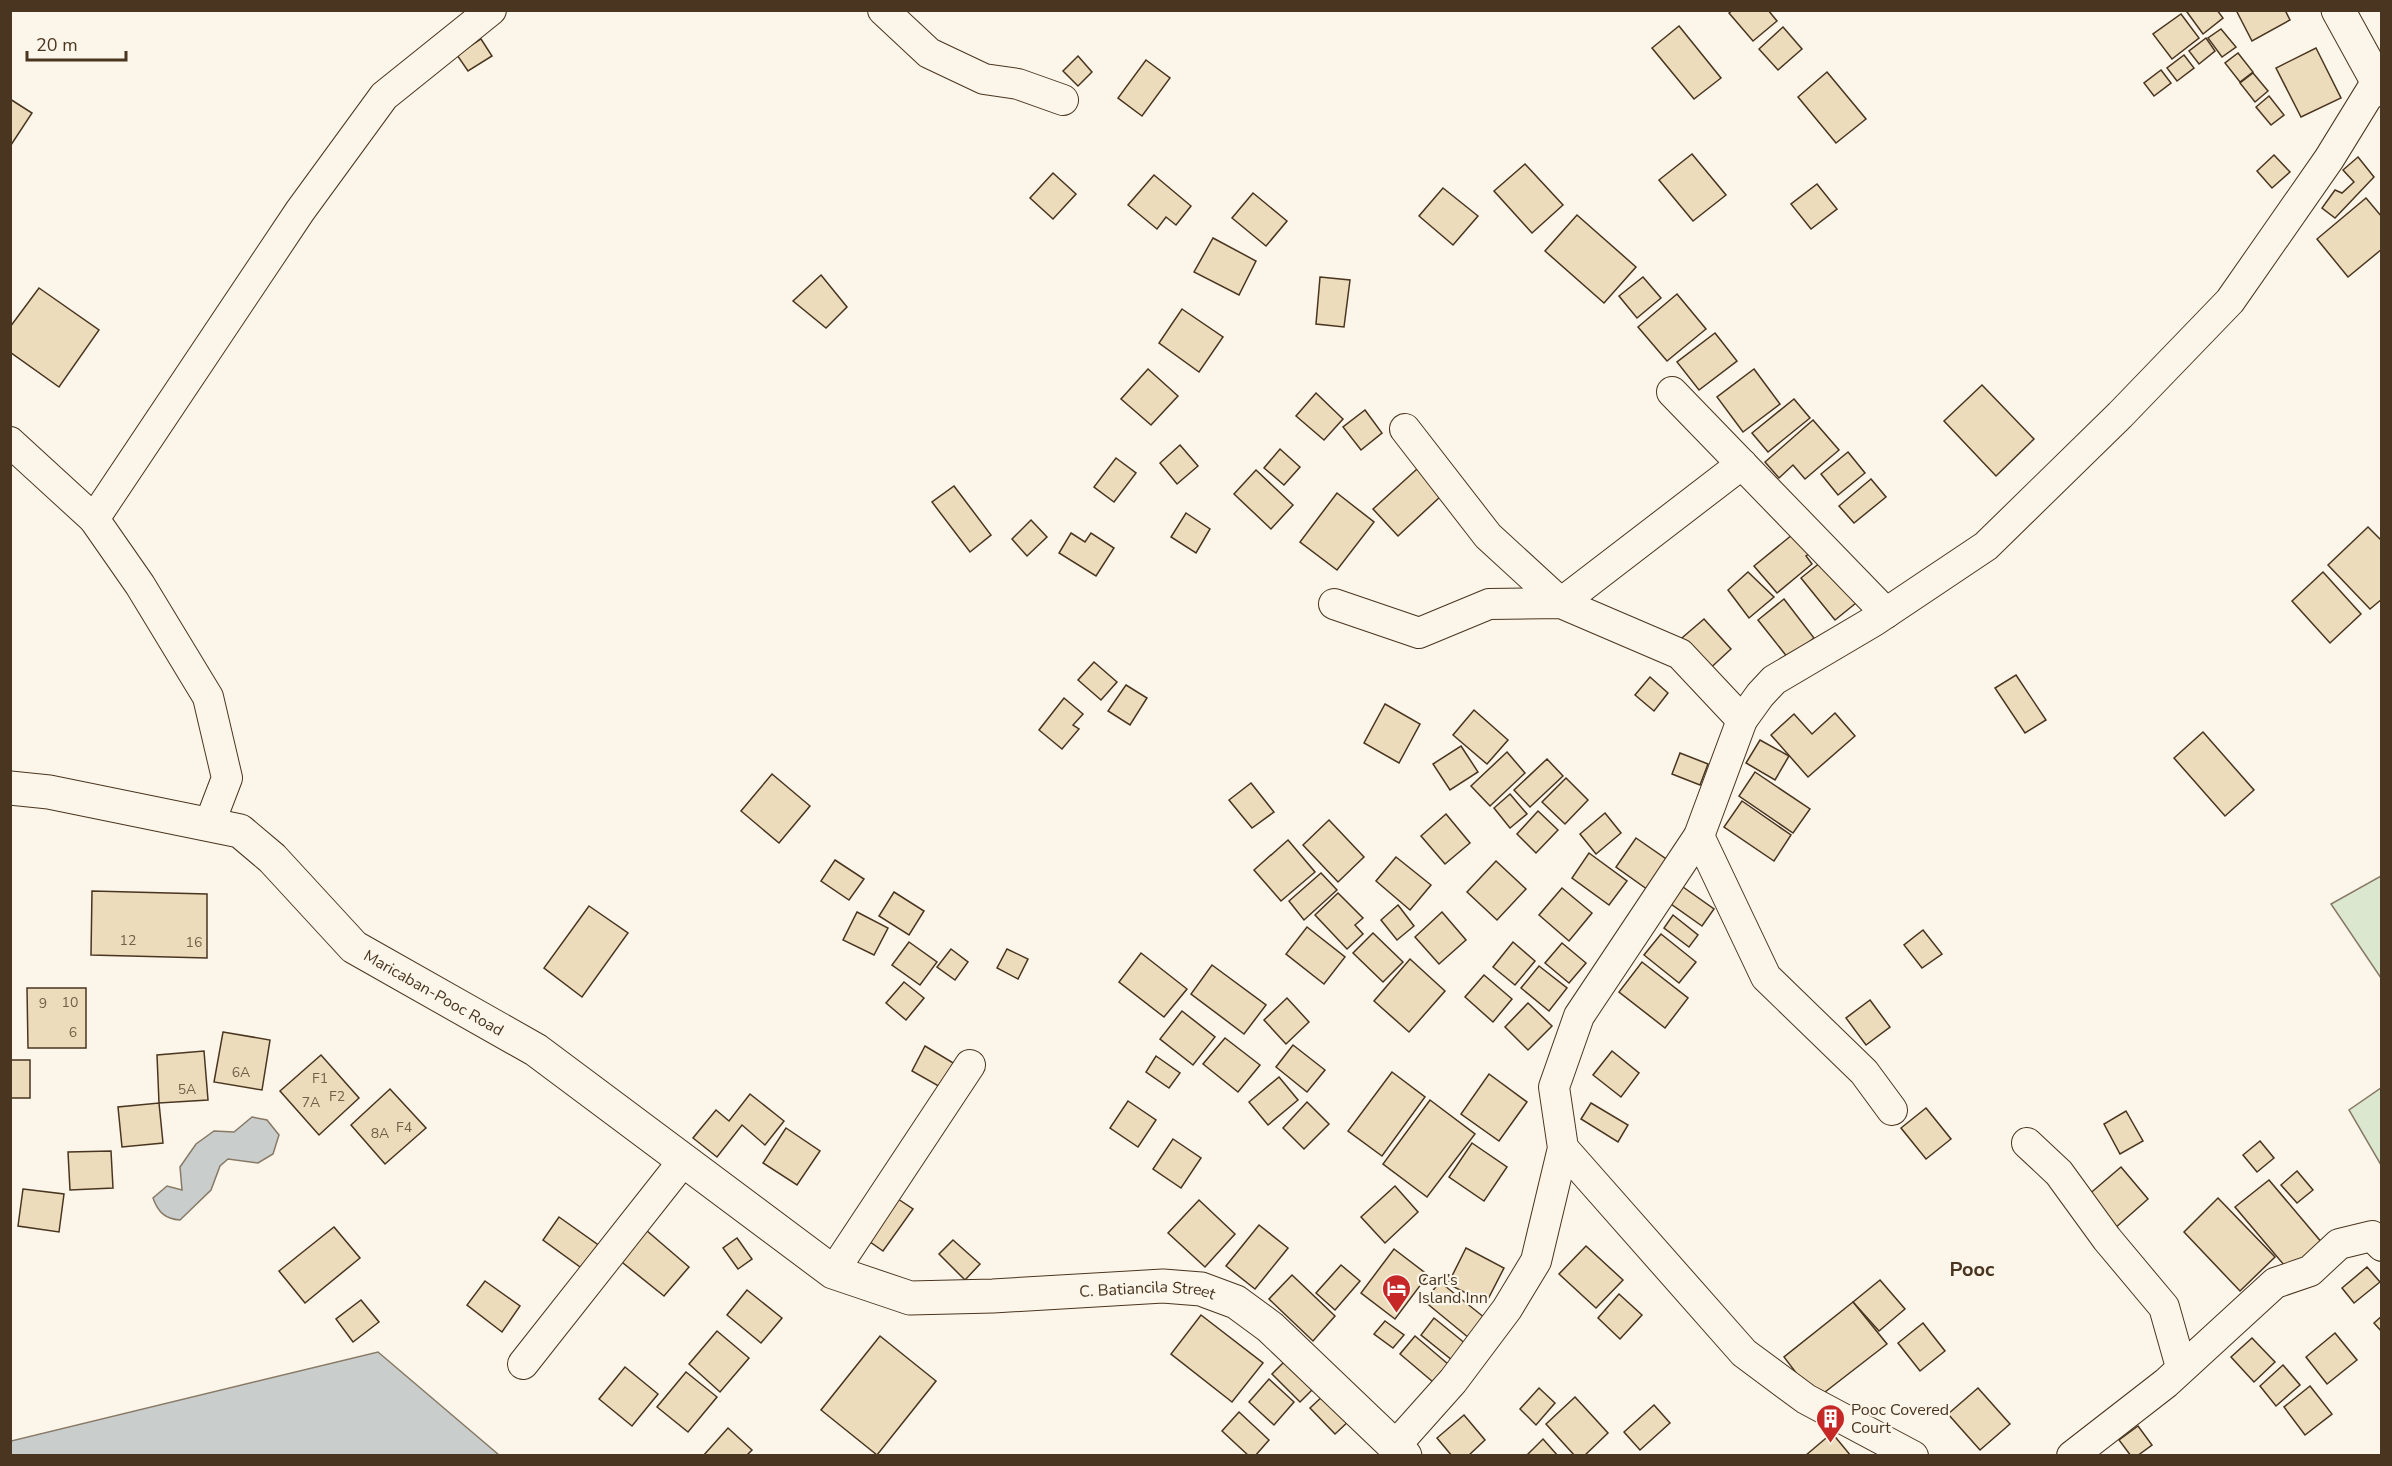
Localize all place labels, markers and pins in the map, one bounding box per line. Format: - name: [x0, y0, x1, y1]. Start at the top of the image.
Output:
- place label: Carl’s Island Inn: [1418, 1269, 1488, 1309]
- hotel icon: Carl’s Island Inn: [1381, 1272, 1413, 1314]
- place label: Pooc Covered Court: [1851, 1399, 1949, 1439]
- building icon: Pooc Covered Court: [1814, 1402, 1846, 1444]

